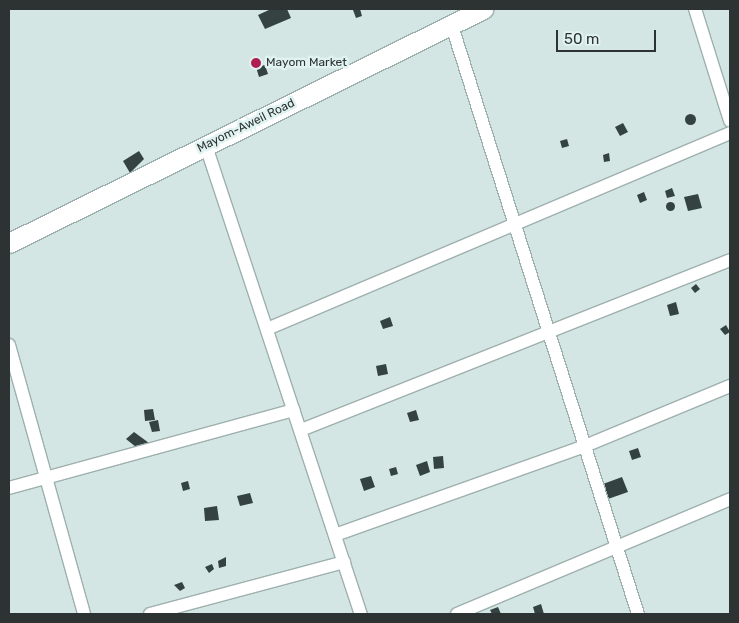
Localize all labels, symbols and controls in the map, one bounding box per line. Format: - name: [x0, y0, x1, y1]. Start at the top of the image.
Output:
- scale bar: [559, 20, 659, 52]
- text: 50 m: [564, 30, 599, 48]
- place label: Mayom Market: [266, 56, 347, 70]
- marker: Mayom Market: [250, 57, 262, 69]
- street label: Mayom-Aweil Road: [195, 96, 297, 156]

